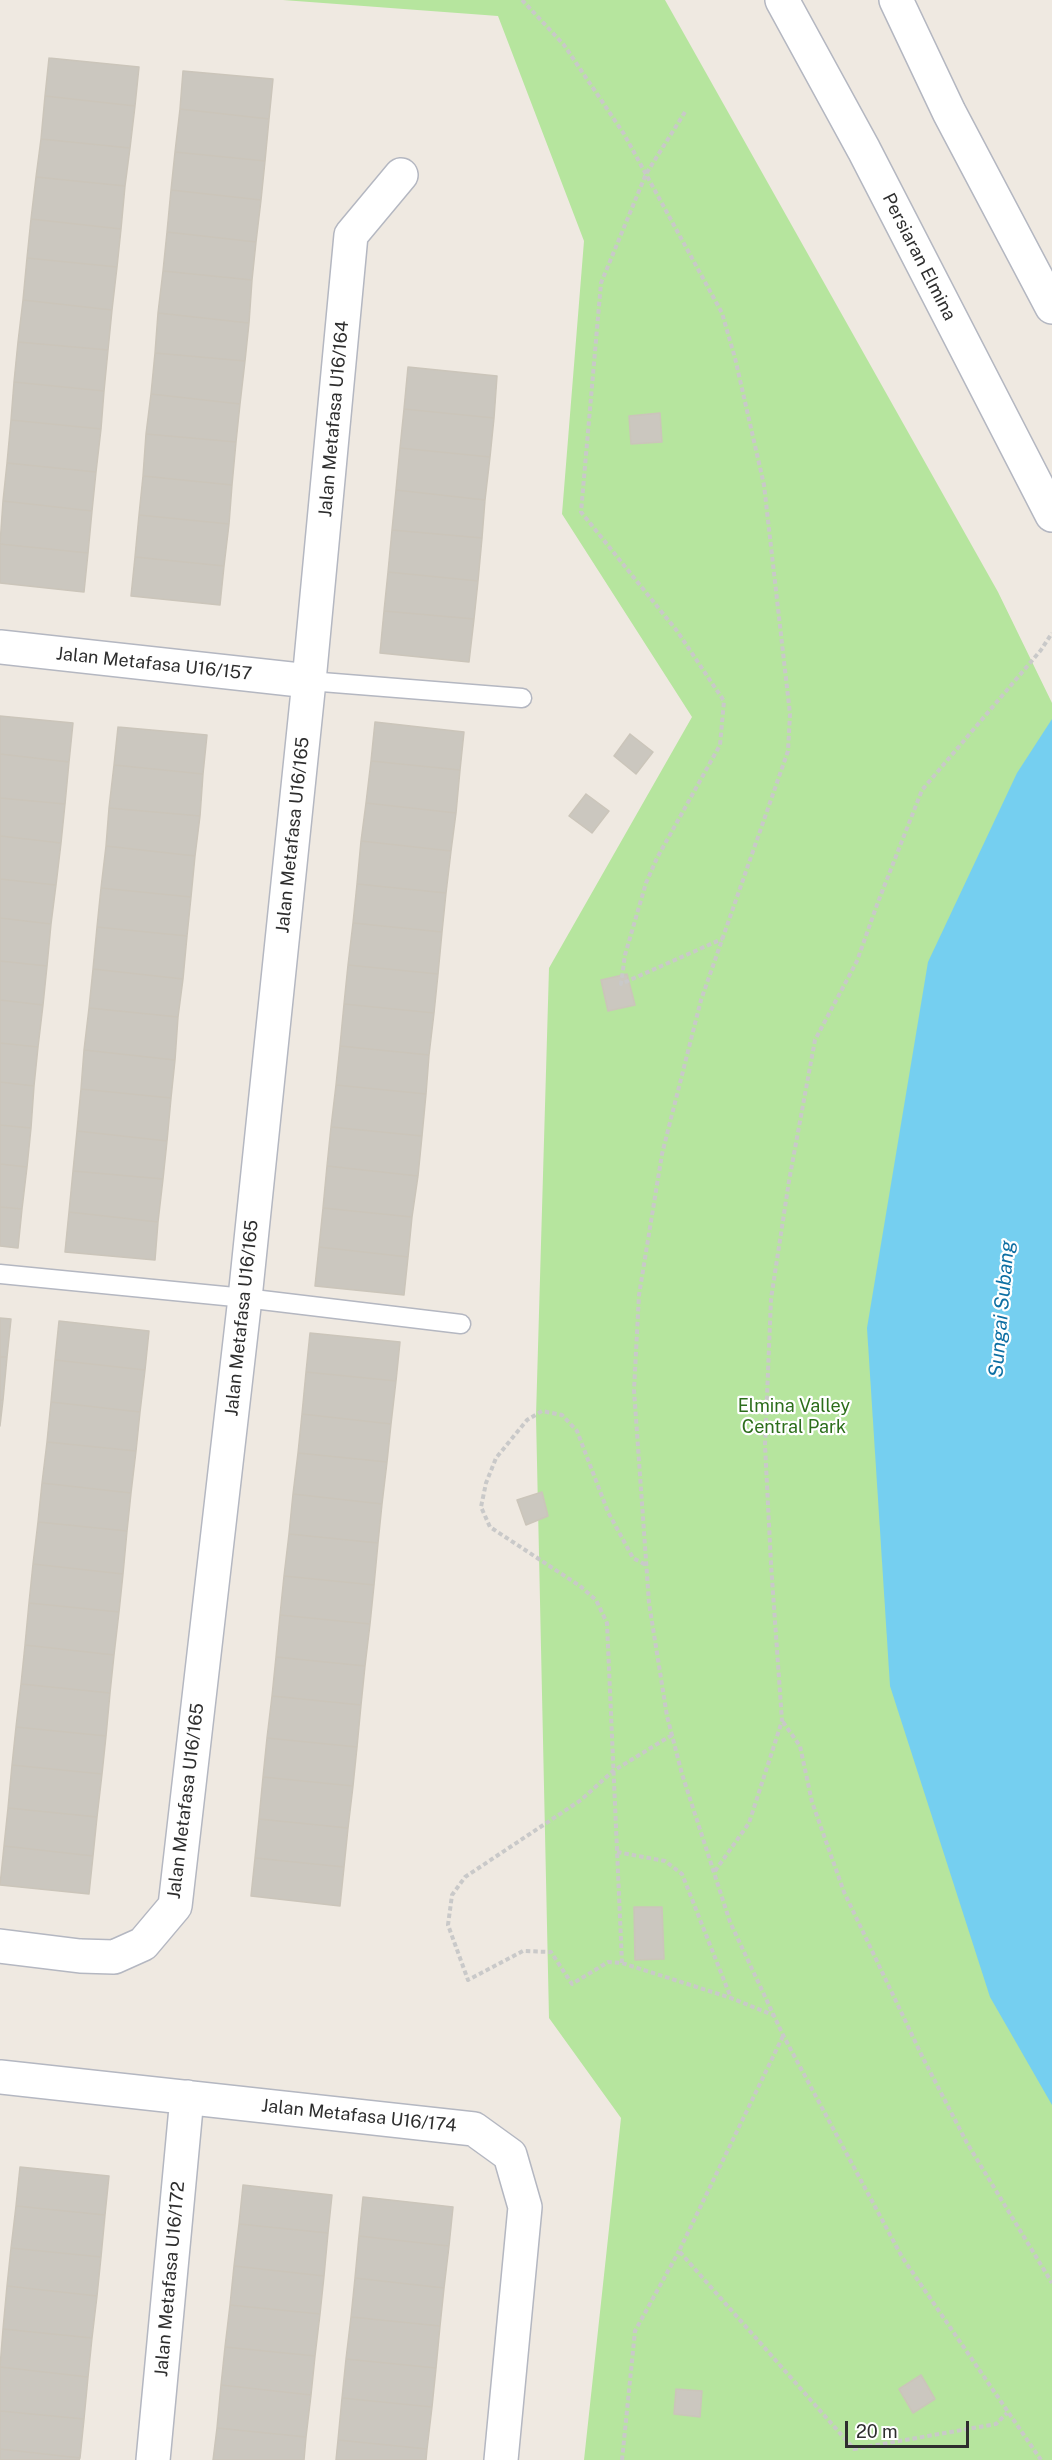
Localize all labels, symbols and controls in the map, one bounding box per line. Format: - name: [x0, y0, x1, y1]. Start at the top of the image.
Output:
- street label: Persiaran Elmina: [878, 190, 960, 324]
- street label: Jalan Metafasa U16/164: [315, 320, 353, 518]
- street label: Jalan Metafasa U16/157: [55, 643, 253, 685]
- street label: Jalan Metafasa U16/165: [272, 736, 314, 934]
- street label: Jalan Metafasa U16/165: [221, 1219, 263, 1417]
- water label: Sungai Subang: [984, 1240, 1020, 1378]
- park label: Elmina Valley Central Park: [738, 1395, 850, 1438]
- street label: Jalan Metafasa U16/165: [163, 1702, 209, 1900]
- street label: Jalan Metafasa U16/174: [260, 2095, 458, 2137]
- street label: Jalan Metafasa U16/172: [151, 2180, 189, 2378]
- scale bar: [848, 2409, 972, 2447]
- text: 20 m: [856, 2421, 898, 2442]

